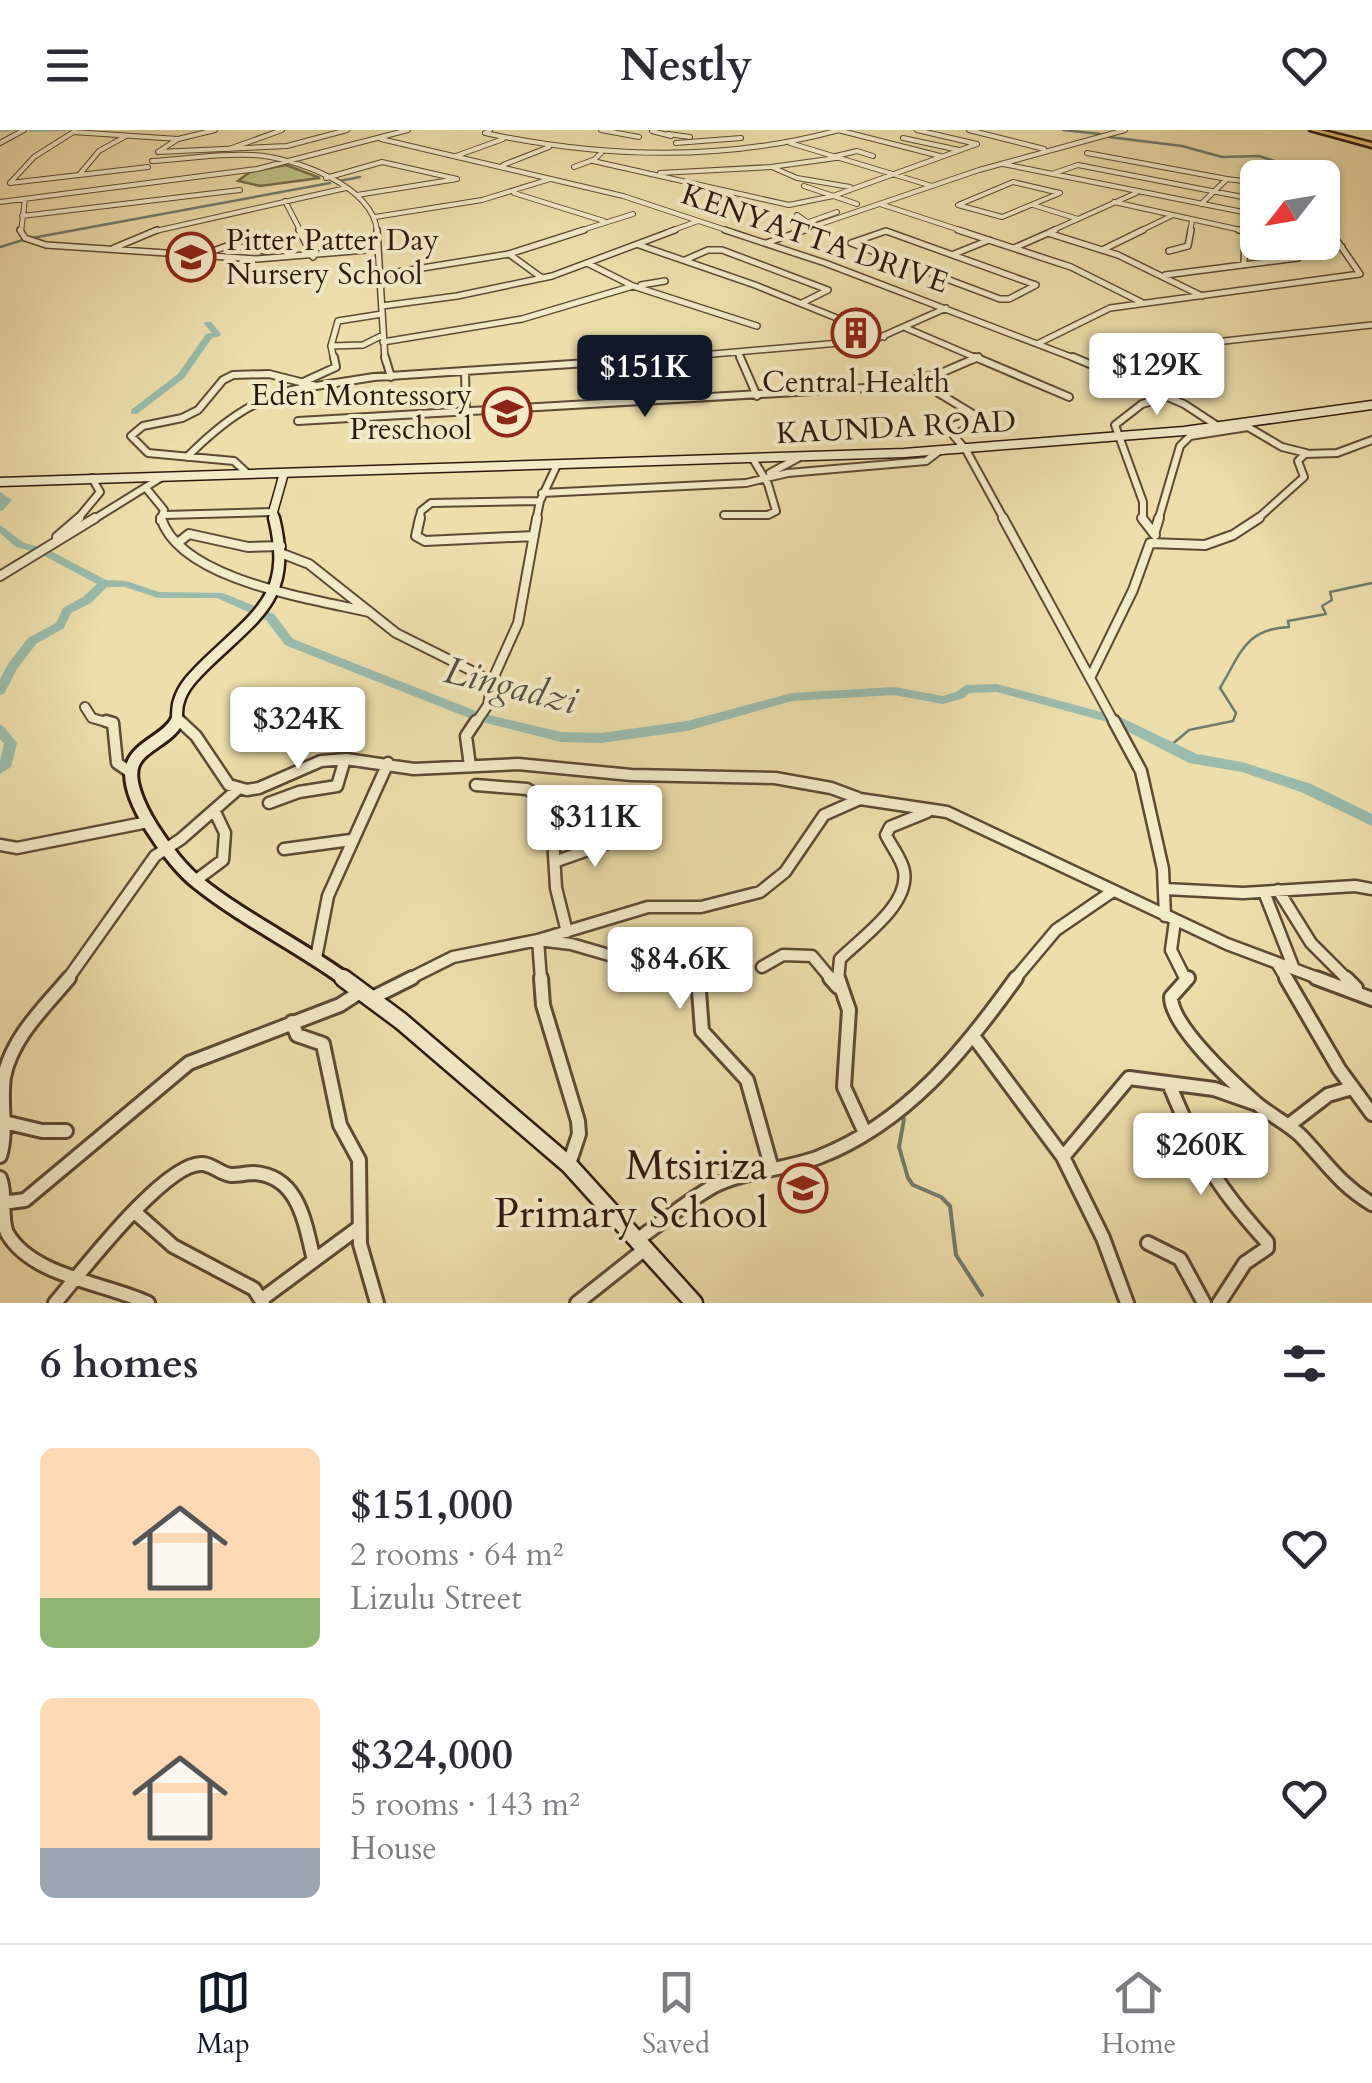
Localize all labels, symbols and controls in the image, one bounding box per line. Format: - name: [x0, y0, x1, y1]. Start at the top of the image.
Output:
- text: Nestly: [620, 35, 752, 96]
- icon: menu: [40, 38, 95, 93]
- icon: heart: [1277, 38, 1332, 93]
- north arrow: [1240, 160, 1340, 260]
- map controls: [1240, 160, 1340, 260]
- street label: KENYATTA DRIVE: [676, 174, 954, 303]
- place label: Pitter Patter Day Nursery School: [226, 220, 439, 295]
- school or university icon: Pitter Patter Day Nursery School: [165, 231, 217, 283]
- building icon: Central Health: [830, 307, 882, 359]
- pin: $129K: [1087, 333, 1227, 418]
- pin: $151K: [575, 335, 715, 420]
- text: $129K: [1111, 343, 1203, 387]
- text: $151K: [599, 345, 691, 389]
- place label: Central Health: [762, 362, 950, 403]
- place label: Eden Montessory Preschool: [251, 375, 472, 450]
- school or university icon: Eden Montessory Preschool: [481, 386, 533, 438]
- street label: KAUNDA ROAD: [775, 401, 1017, 454]
- water label: Lingadzi: [439, 644, 583, 728]
- pin: $324K: [228, 687, 368, 772]
- text: $324K: [252, 697, 344, 741]
- pin: $311K: [525, 785, 665, 870]
- text: $311K: [549, 795, 641, 839]
- pin: $84.6K: [599, 927, 761, 1012]
- text: $84.6K: [630, 937, 730, 981]
- pin: $260K: [1131, 1113, 1271, 1198]
- text: $260K: [1155, 1123, 1247, 1167]
- place label: Mtsiriza Primary School: [494, 1137, 768, 1242]
- school or university icon: Mtsiriza Primary School: [777, 1162, 829, 1214]
- text: 6 homes: [40, 1335, 198, 1392]
- icon: filters: [1277, 1336, 1332, 1391]
- text: $151,000: [350, 1476, 513, 1533]
- icon: home: [120, 1488, 240, 1608]
- icon: heart: [1277, 1521, 1332, 1576]
- text: 2 rooms · 64 m²: [350, 1533, 563, 1577]
- text: Lizulu Street: [350, 1577, 522, 1621]
- text: $324,000: [350, 1726, 513, 1783]
- icon: home: [120, 1738, 240, 1858]
- icon: heart: [1277, 1771, 1332, 1826]
- text: 5 rooms · 143 m²: [350, 1783, 580, 1827]
- text: House: [350, 1827, 437, 1871]
- tab: Map: [196, 1965, 251, 2063]
- tab: Saved: [642, 1965, 710, 2063]
- tab: Home: [1101, 1965, 1176, 2063]

